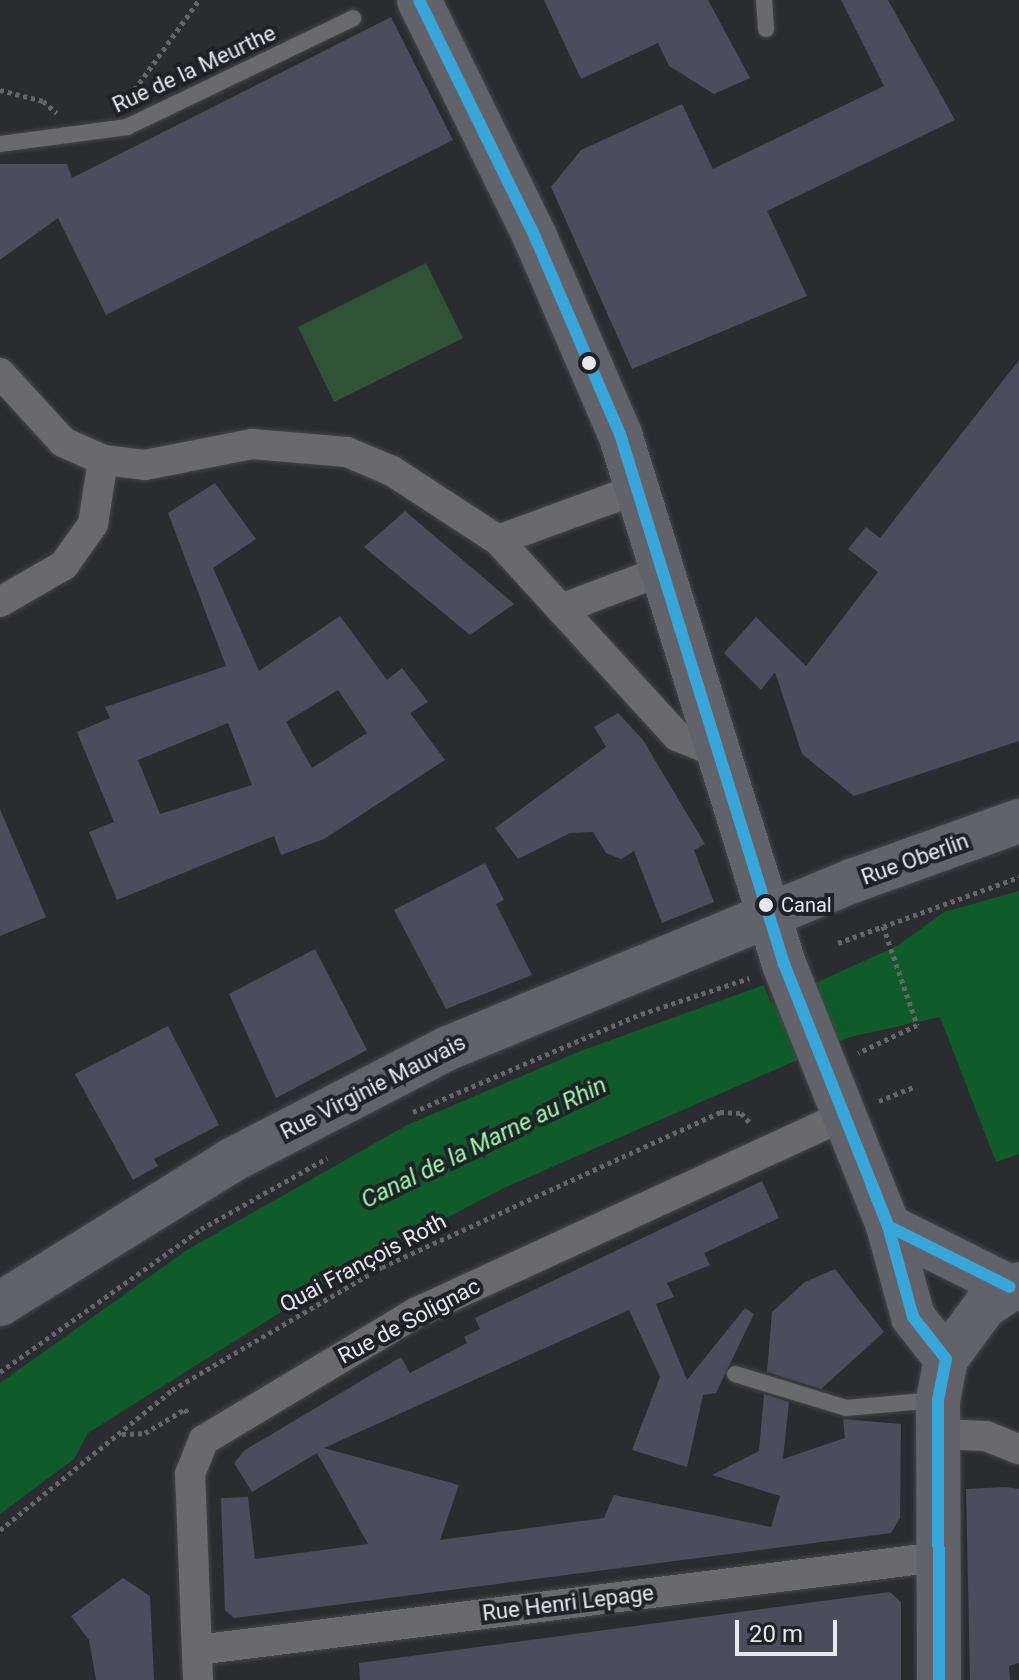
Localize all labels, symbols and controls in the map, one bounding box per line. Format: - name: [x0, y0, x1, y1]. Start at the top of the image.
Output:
- street label: Rue de la Meurthe: [108, 20, 280, 118]
- unlabelled marker: [581, 355, 597, 371]
- street label: Rue Oberlin: [858, 827, 972, 891]
- place label: Canal: [781, 893, 832, 917]
- marker: Canal: [758, 897, 774, 913]
- street label: Rue Virginie Mauvais: [276, 1029, 470, 1145]
- water label: Canal de la Marne au Rhin: [357, 1071, 611, 1215]
- street label: Quai François Roth: [275, 1208, 451, 1318]
- street label: Rue de Solignac: [334, 1273, 484, 1369]
- street label: Rue Henri Lepage: [481, 1579, 655, 1627]
- scale bar: [739, 1604, 841, 1654]
- text: 20 m: [749, 1620, 803, 1648]

